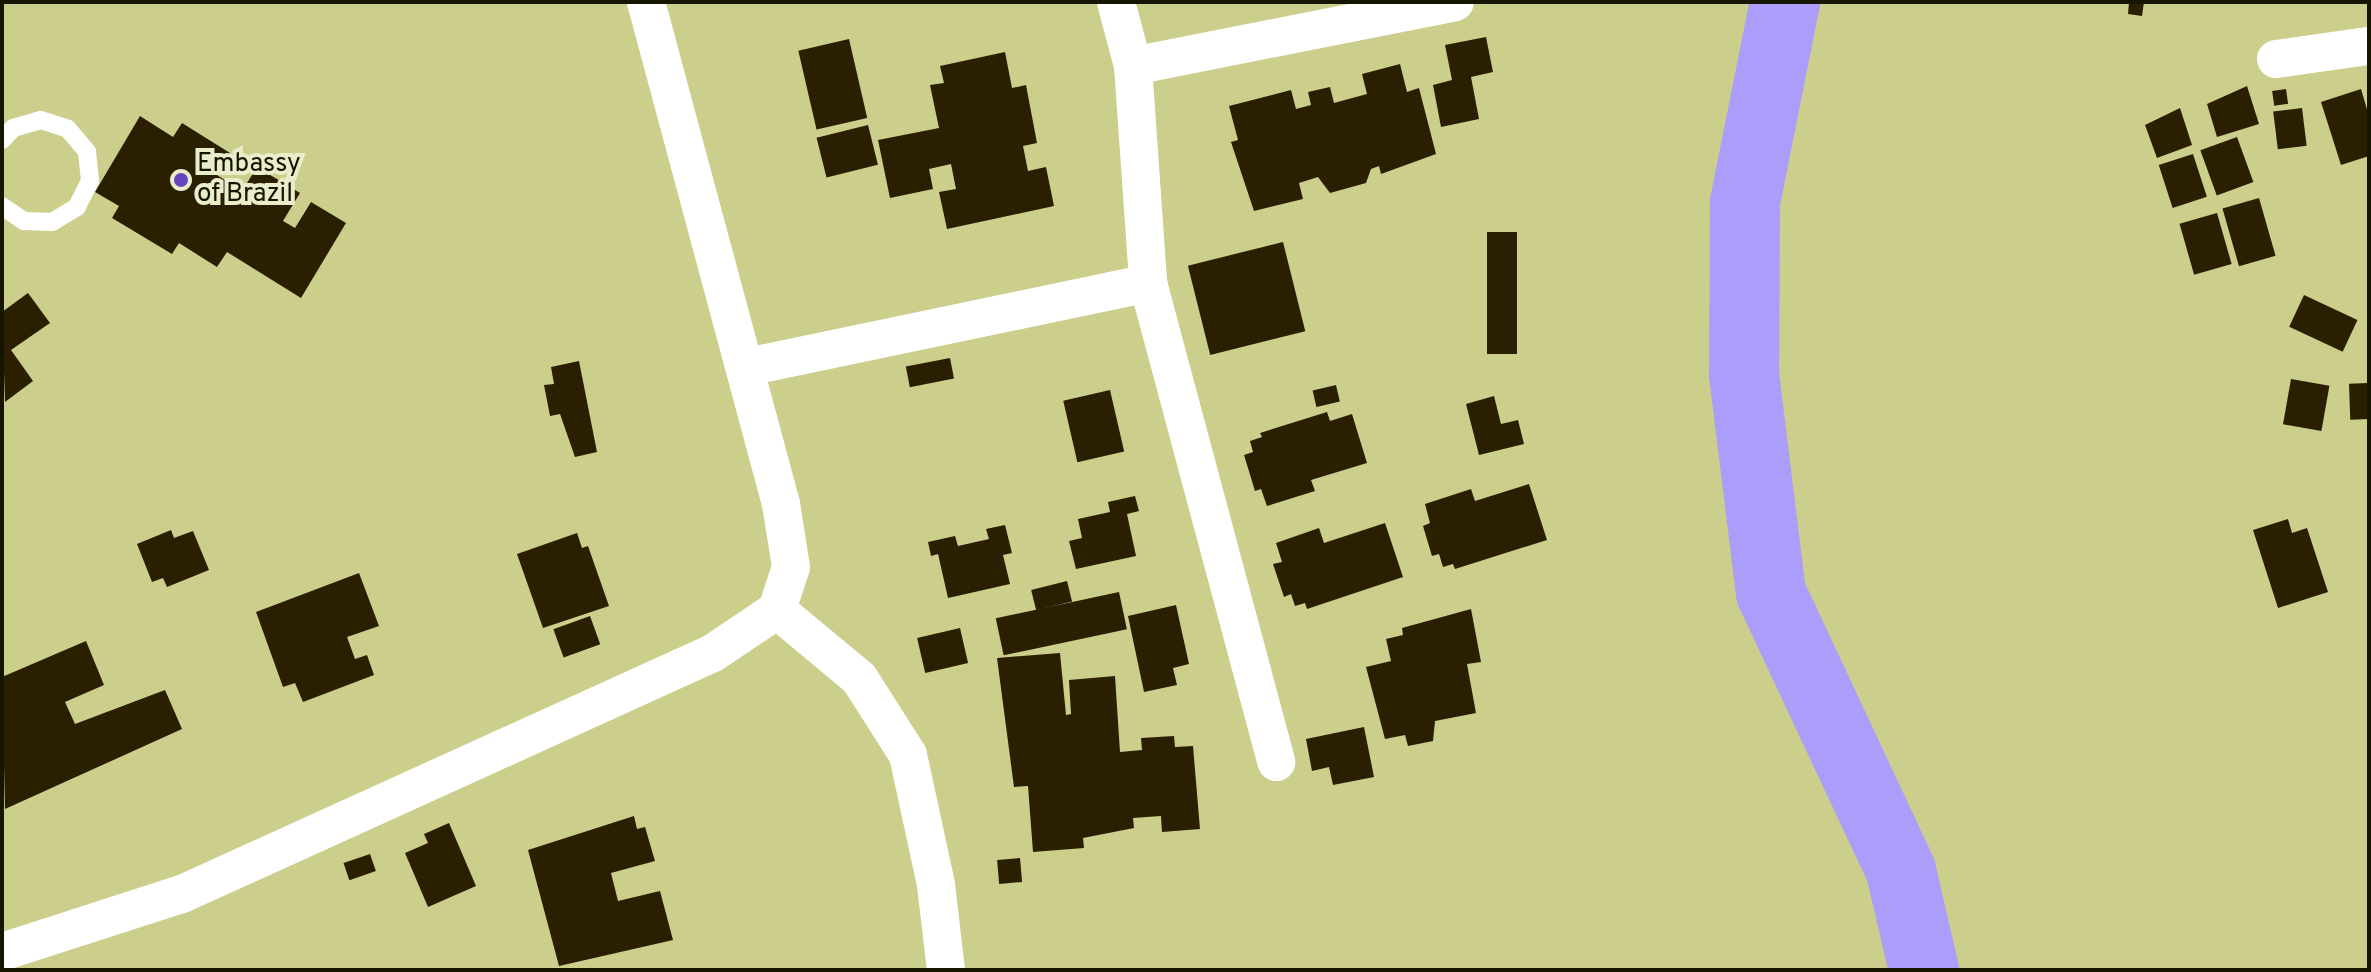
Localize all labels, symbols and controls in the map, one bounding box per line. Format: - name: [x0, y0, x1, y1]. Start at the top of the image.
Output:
- place label: Embassy of Brazil: [197, 149, 301, 210]
- marker: Embassy of Brazil: [172, 171, 190, 189]

